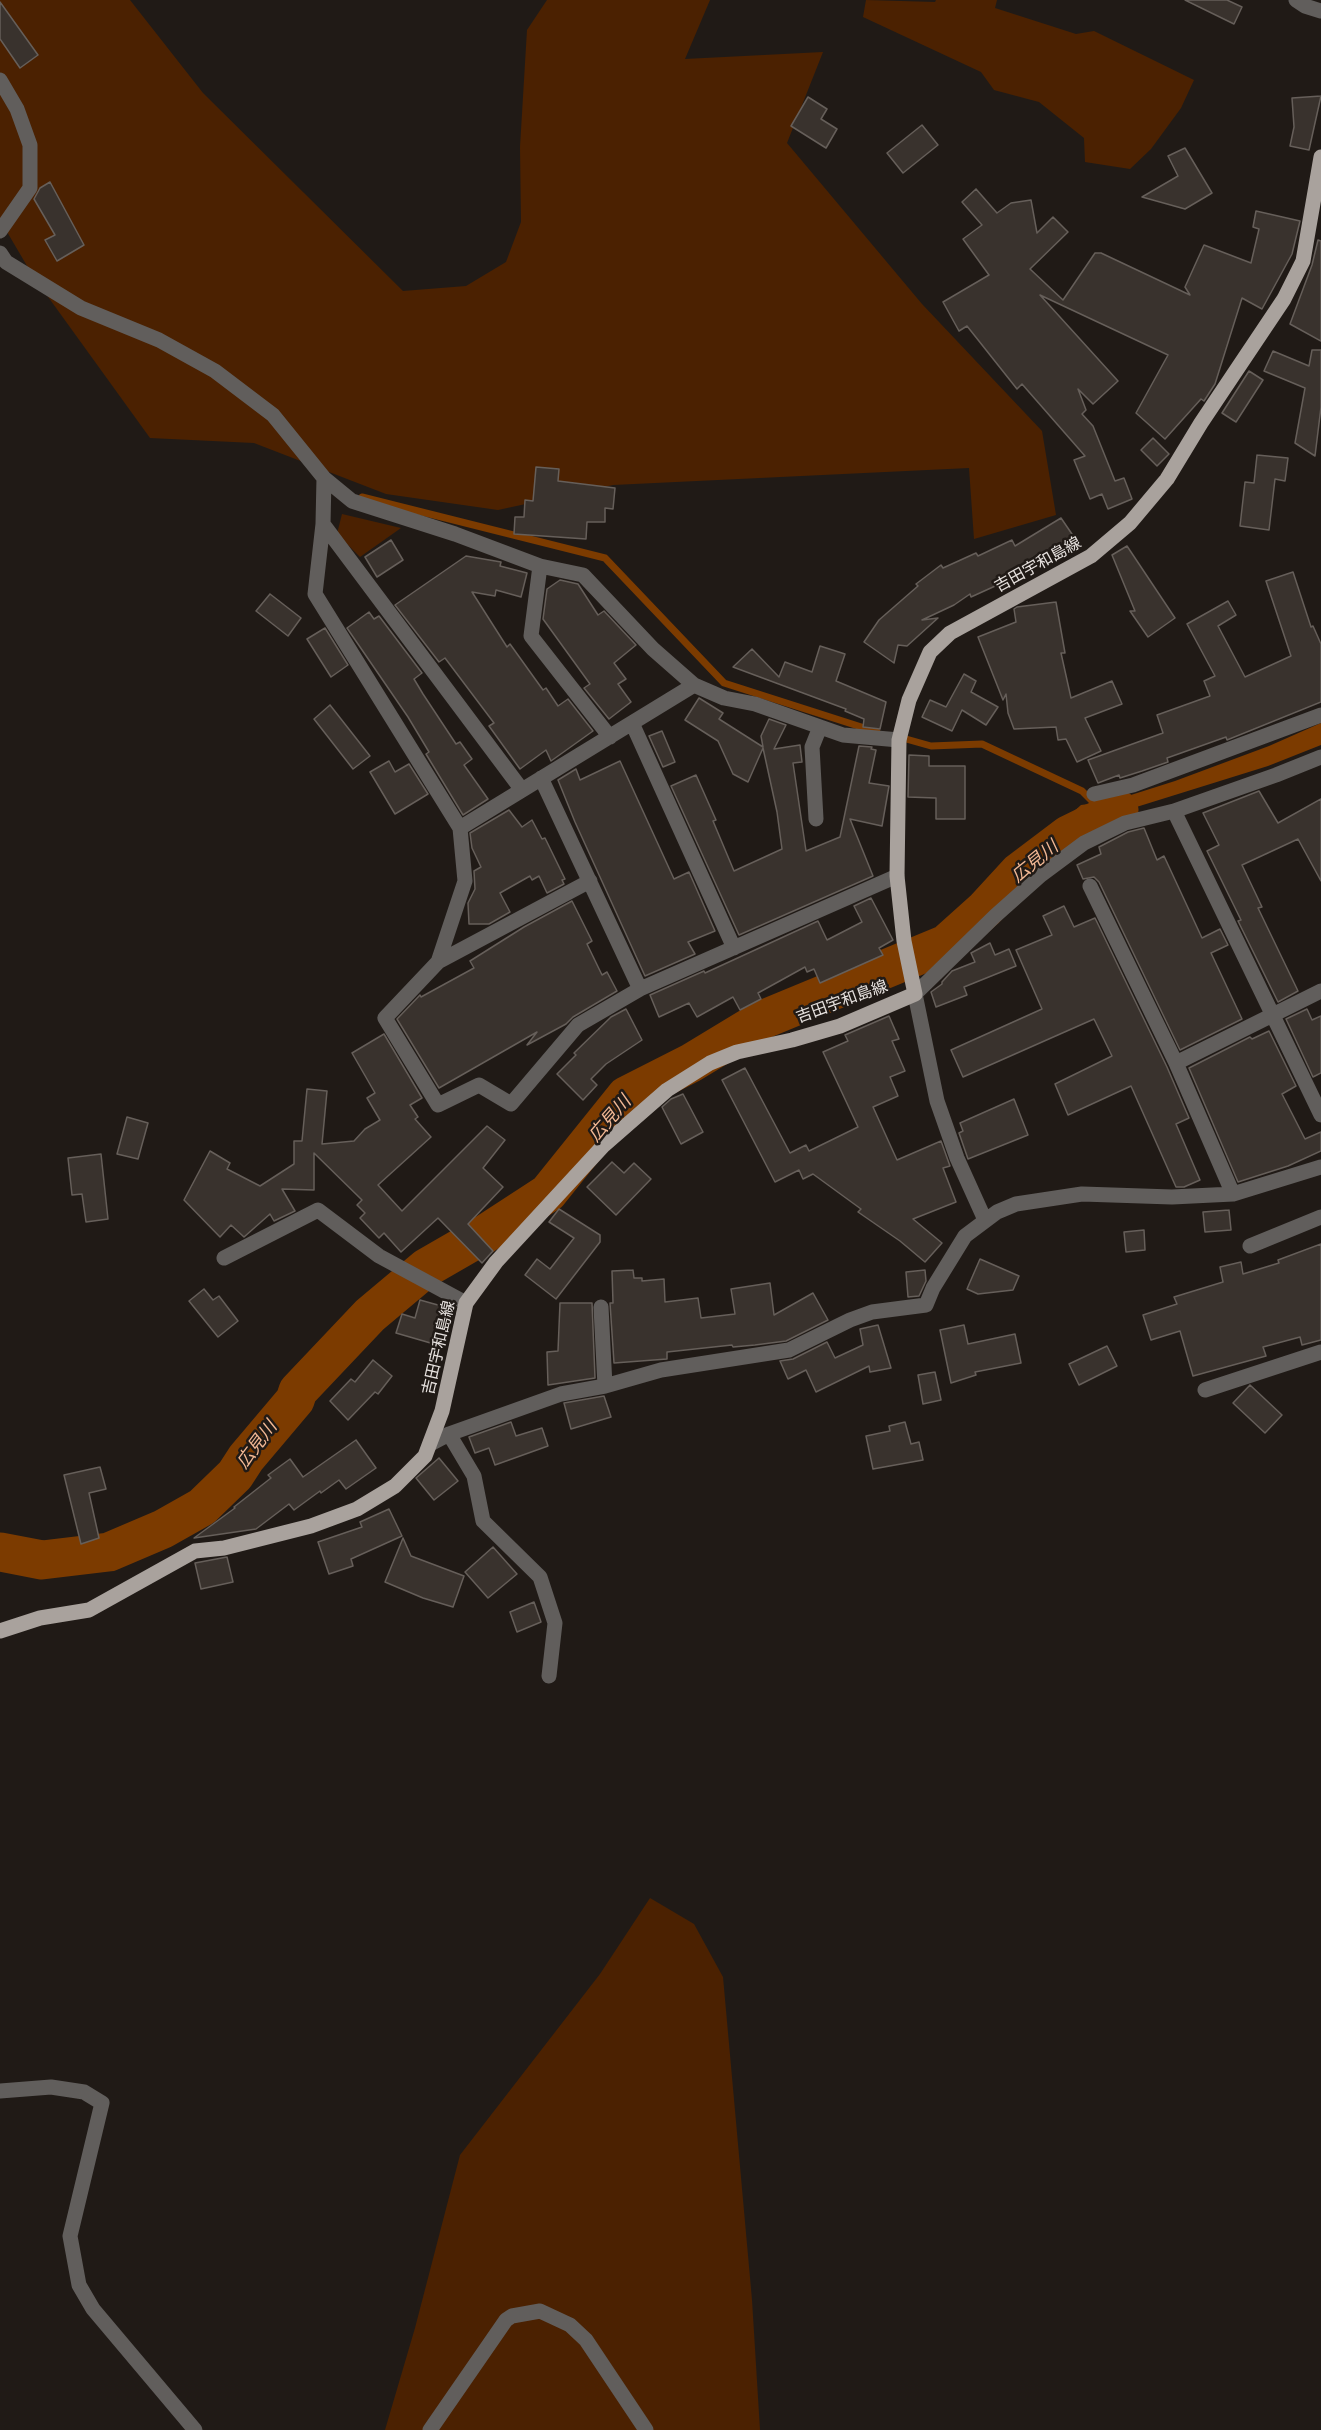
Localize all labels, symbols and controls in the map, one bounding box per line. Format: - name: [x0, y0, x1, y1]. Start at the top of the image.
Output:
- street label: 吉田宇和島線: [991, 533, 1085, 597]
- water label: 広見川: [1007, 837, 1063, 887]
- street label: 吉田宇和島線: [794, 977, 890, 1027]
- water label: 広見川: [584, 1092, 636, 1146]
- street label: 吉田宇和島線: [419, 1299, 459, 1397]
- water label: 広見川: [232, 1417, 282, 1473]

